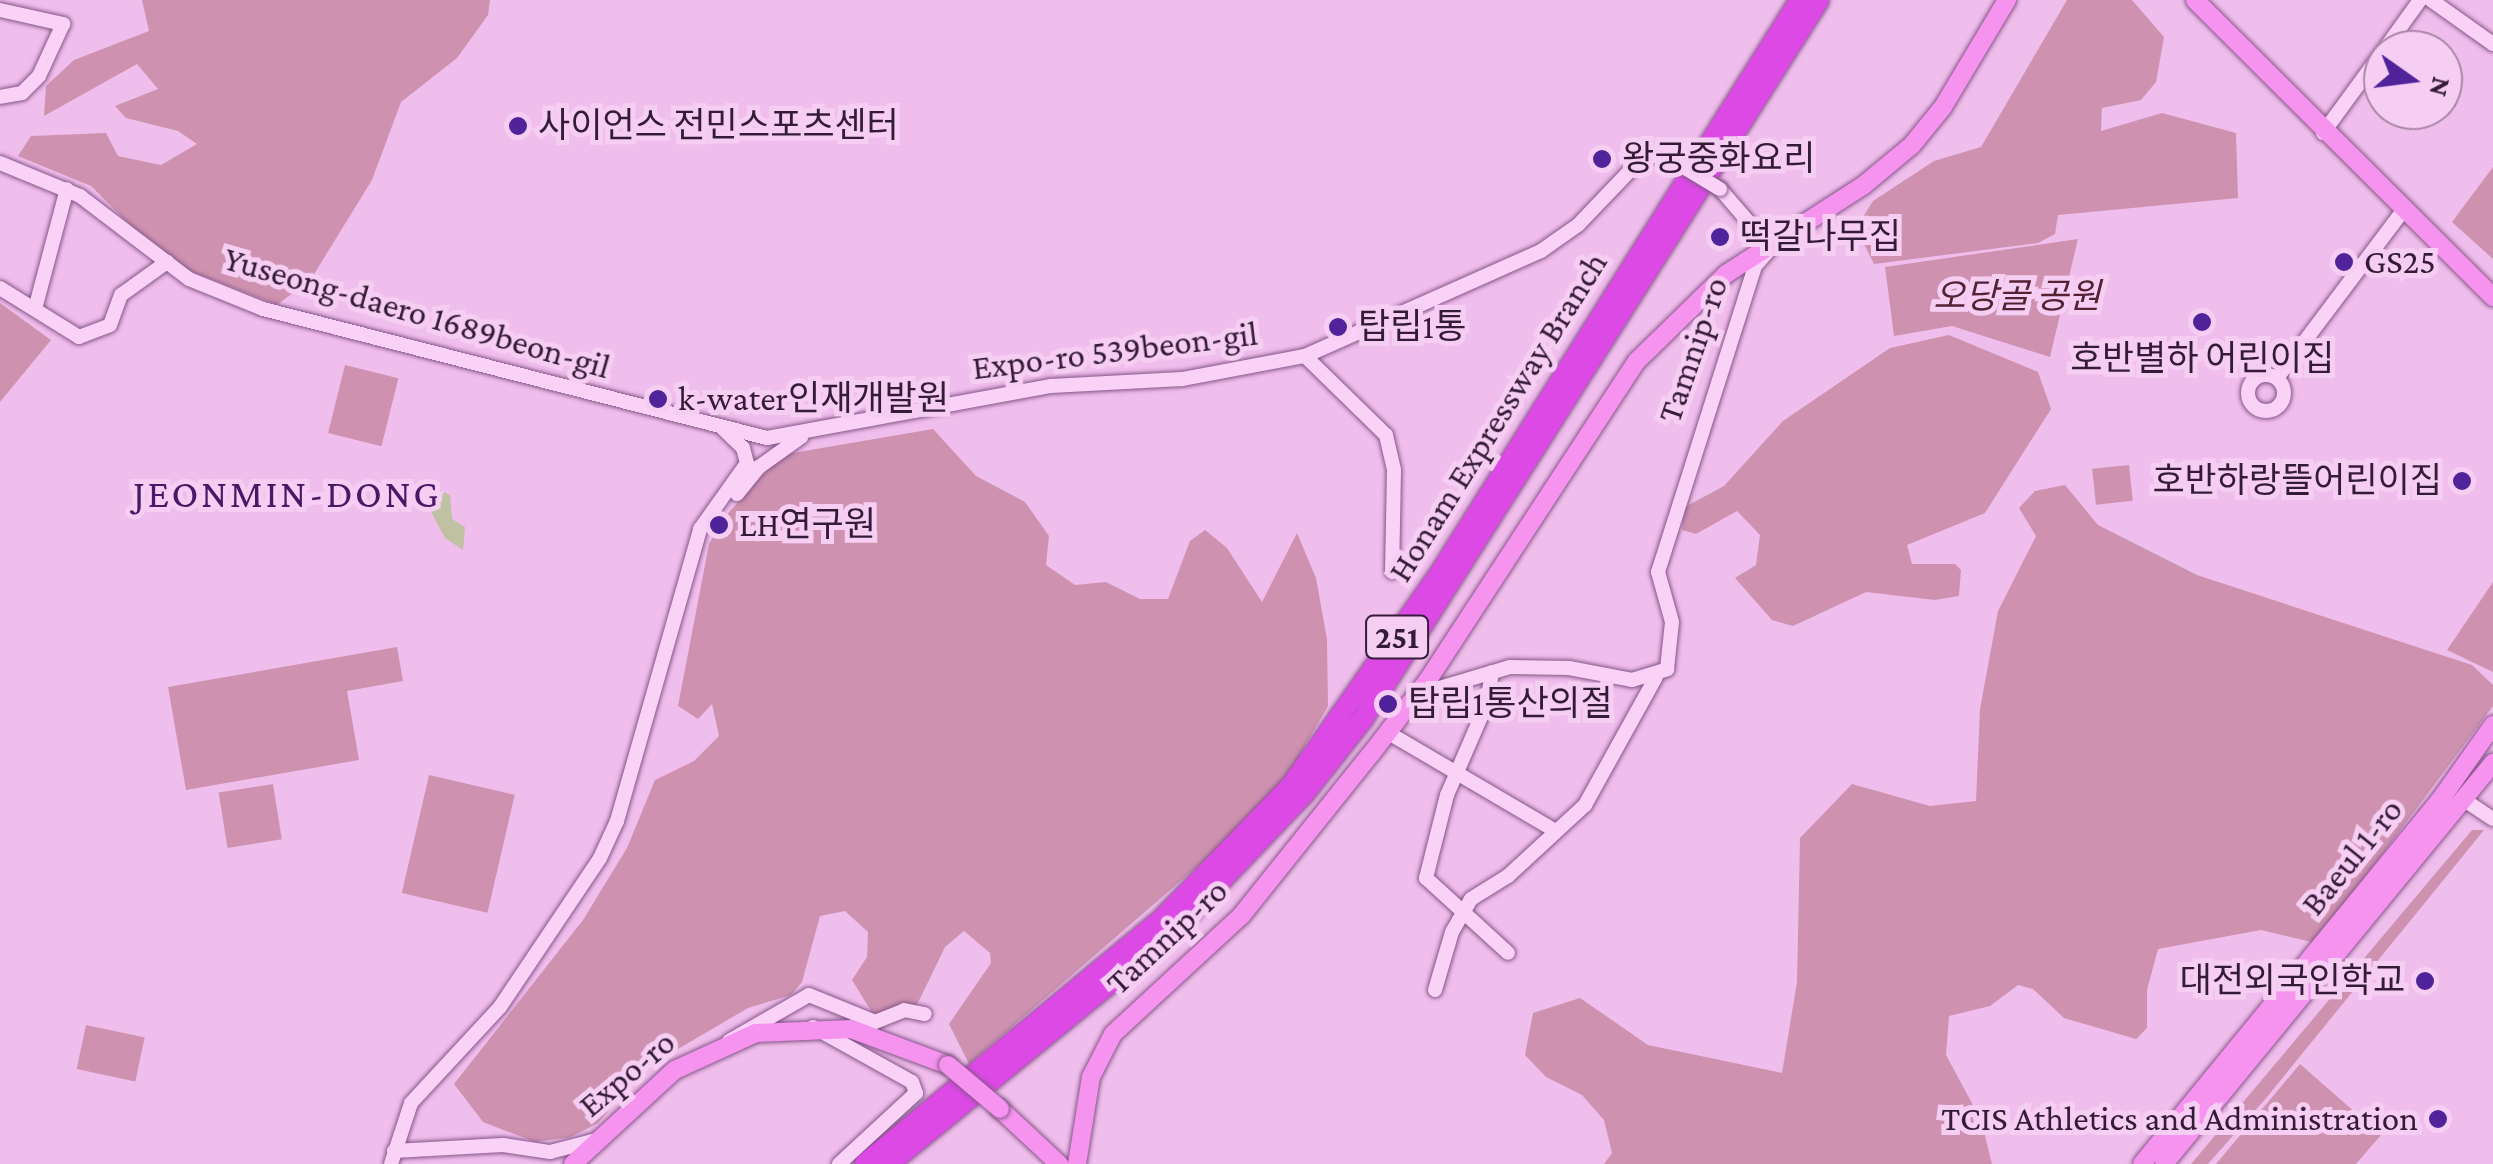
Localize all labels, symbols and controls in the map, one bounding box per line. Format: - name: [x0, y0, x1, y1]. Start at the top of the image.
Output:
- north arrow: [2363, 30, 2463, 130]
- text: N: [2423, 74, 2458, 100]
- place label: 사이언스 전민스포츠센터: [538, 105, 899, 147]
- marker: 사이언스 전민스포츠센터: [507, 115, 529, 137]
- place label: 왕궁중화요리: [1622, 138, 1815, 180]
- marker: 왕궁중화요리: [1591, 148, 1613, 170]
- place label: 떡갈나무집: [1740, 216, 1901, 258]
- marker: 떡갈나무집: [1709, 226, 1731, 248]
- street label: Yuseong-daero 1689beon-gil: [219, 238, 615, 388]
- place label: GS25: [2364, 241, 2436, 283]
- street label: Honam Expressway Branch: [1379, 244, 1617, 590]
- marker: GS25: [2333, 251, 2355, 273]
- street label: Tamnip-ro: [1649, 272, 1737, 428]
- park label: 오당골 공원: [1933, 276, 2101, 318]
- place label: 탑립1통: [1358, 306, 1466, 348]
- marker: 호반별하 어린이집: [2191, 311, 2213, 333]
- street label: Expo-ro 539beon-gil: [970, 313, 1260, 389]
- marker: 탑립1통: [1327, 316, 1349, 338]
- place label: 호반별하 어린이집: [2070, 338, 2334, 380]
- place label: k-water인재개발원: [678, 378, 949, 420]
- marker: k-water인재개발원: [647, 388, 669, 410]
- place label: 호반하랑뜰어린이집: [2152, 460, 2442, 502]
- district label: JEONMIN-DONG: [133, 470, 441, 518]
- marker: 호반하랑뜰어린이집: [2451, 470, 2473, 492]
- place label: LH연구원: [739, 504, 876, 546]
- marker: LH연구원: [708, 514, 730, 536]
- road number: 251: [1364, 610, 1430, 664]
- place label: 탑립1통산의절: [1408, 683, 1613, 725]
- marker: 탑립1통산의절: [1377, 693, 1399, 715]
- street label: Baeul 1-ro: [2292, 790, 2412, 924]
- street label: Tamnip-ro: [1098, 870, 1236, 1004]
- place label: 대전외국인학교: [2180, 960, 2405, 1002]
- marker: 대전외국인학교: [2414, 970, 2436, 992]
- street label: Expo-ro: [570, 1022, 684, 1126]
- place label: TCIS Athletics and Administration: [1941, 1098, 2418, 1140]
- marker: TCIS Athletics and Administration: [2427, 1108, 2449, 1130]

